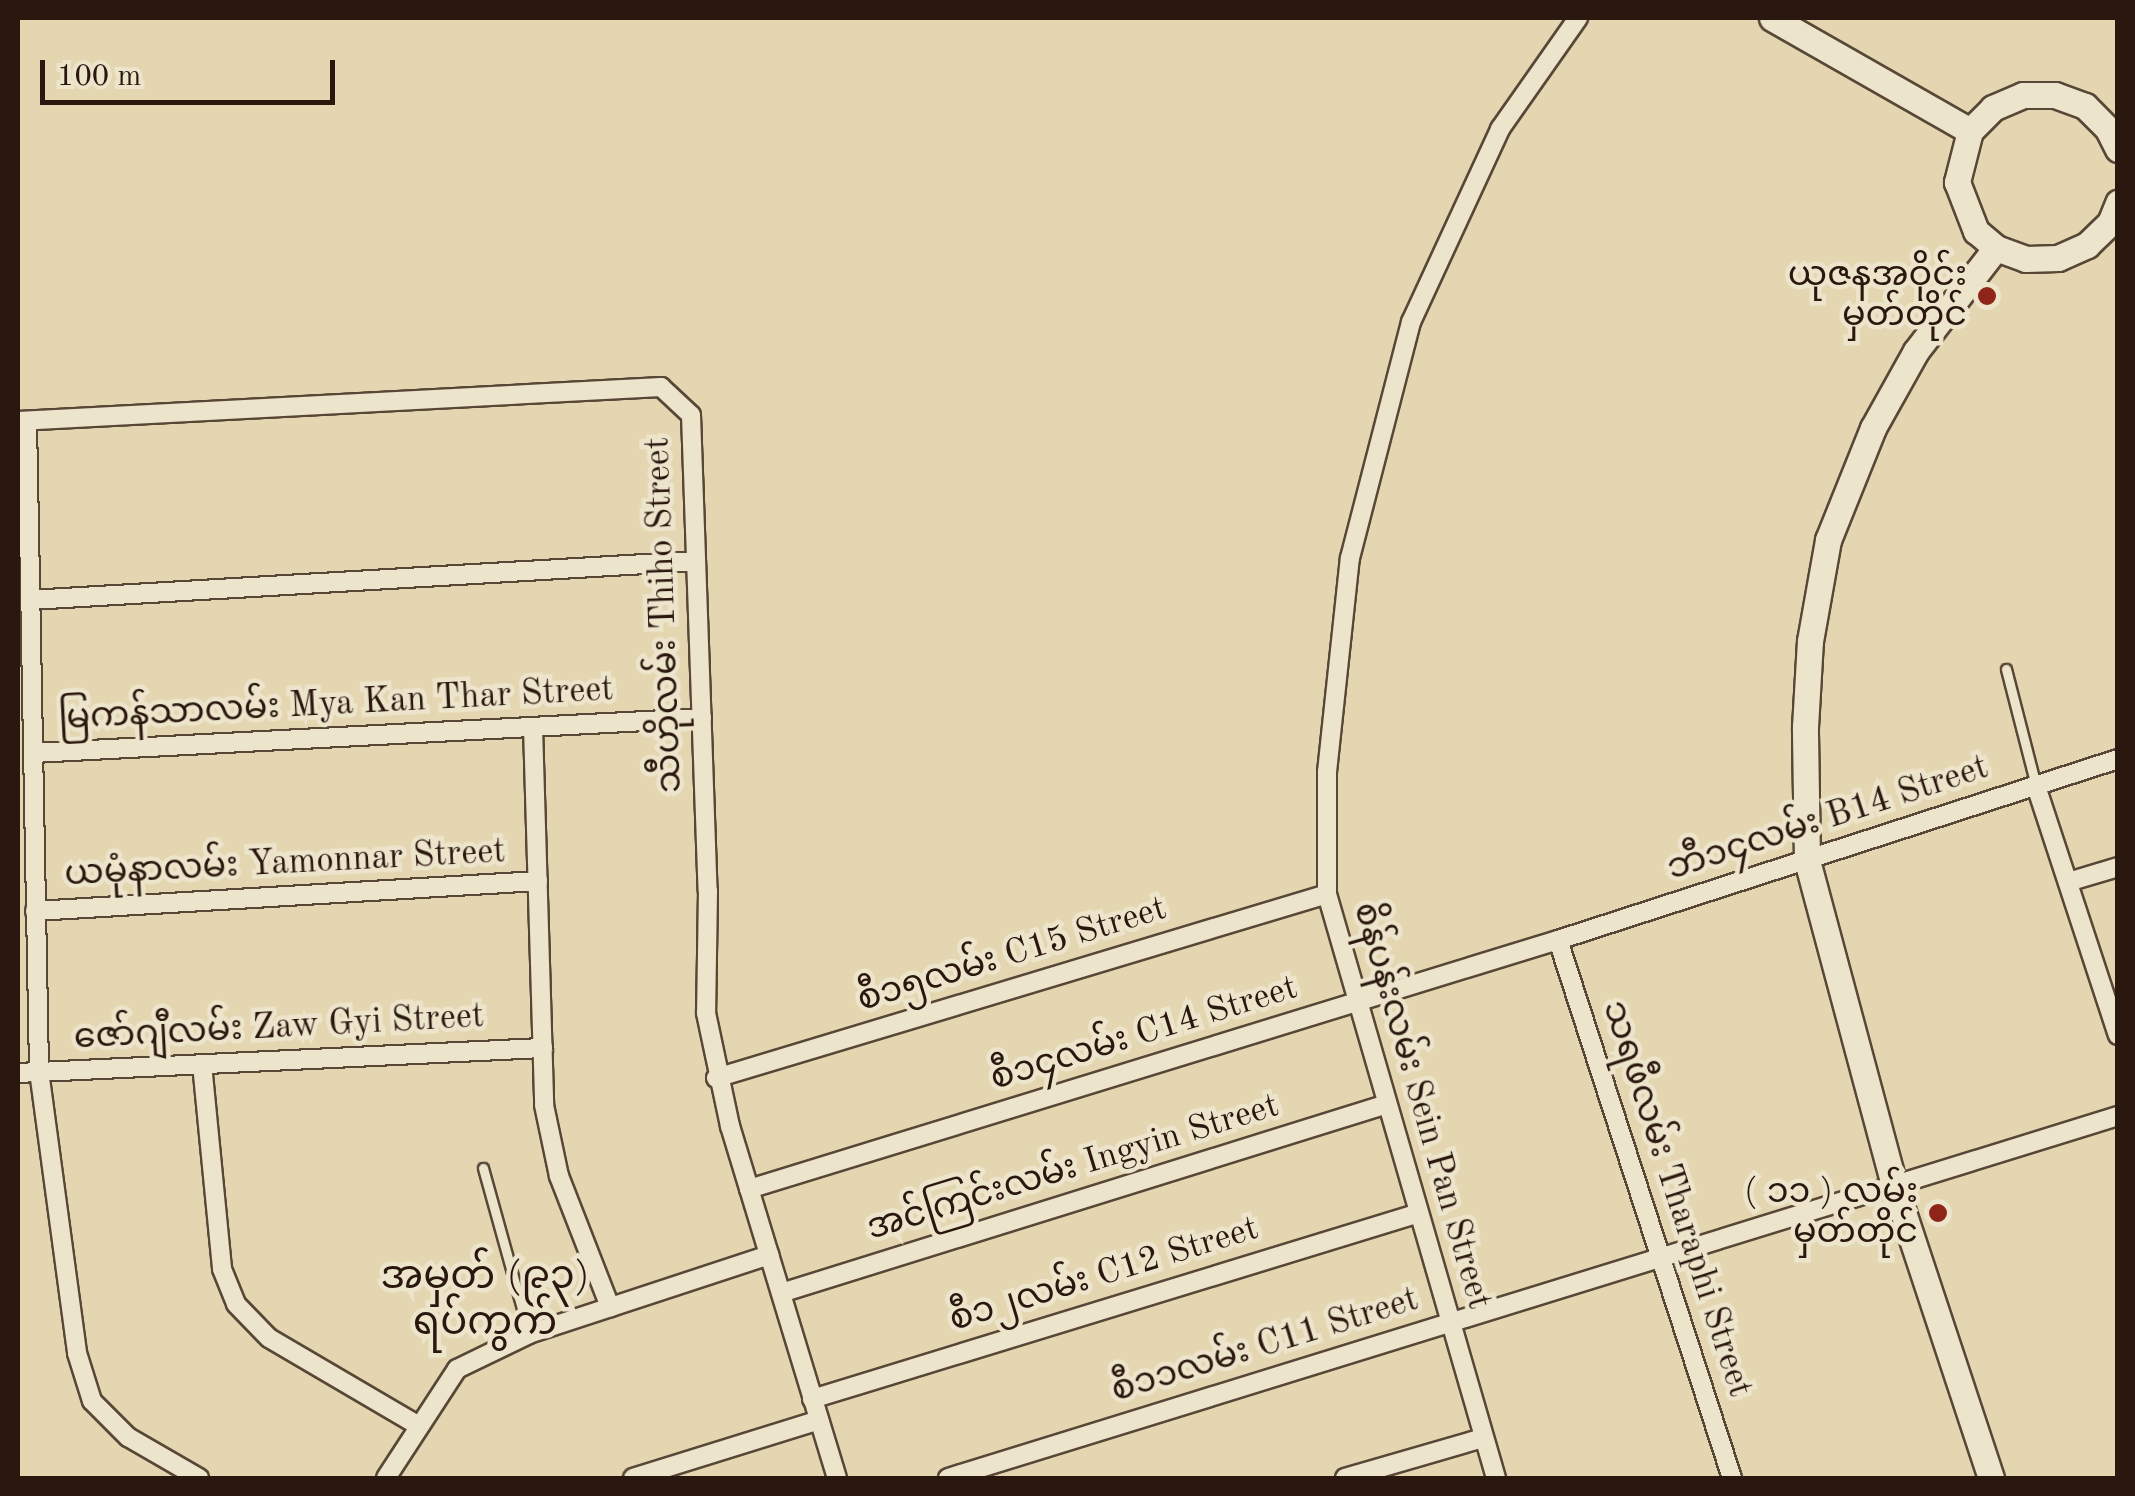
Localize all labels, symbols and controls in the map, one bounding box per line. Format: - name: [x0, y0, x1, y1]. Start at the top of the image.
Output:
- scale bar: [45, 40, 340, 102]
- text: 100 m: [57, 62, 141, 92]
- place label: ယုဇနအဝိုင်း မှတ်တိုင်: [1788, 255, 1967, 337]
- marker: ယုဇနအဝိုင်း မှတ်တိုင်: [1976, 285, 1998, 307]
- street label: သီဟိုလမ်း Thiho Street: [638, 436, 692, 794]
- street label: မြကန်သာလမ်း Mya Kan Thar Street: [57, 669, 615, 741]
- street label: ဘီ၁၄လမ်း B14 Street: [1662, 747, 1994, 891]
- street label: ယမုံနာလမ်း Yamonnar Street: [63, 831, 507, 897]
- street label: စီ၁၅လမ်း C15 Street: [853, 888, 1171, 1022]
- street label: စိန်ပန်းလမ်း Sein Pan Street: [1343, 898, 1499, 1314]
- street label: စီ၁၄လမ်း C14 Street: [986, 967, 1302, 1101]
- street label: ဇော်ဂျီလမ်း Zaw Gyi Street: [73, 996, 485, 1060]
- street label: သရဖီလမ်း Tharaphi Street: [1592, 996, 1760, 1402]
- street label: အင်ကြင်းလမ်း Ingyin Street: [862, 1085, 1284, 1251]
- place label: ( ၁၁ ) လမ်း မှတ်တိုင်: [1744, 1172, 1918, 1254]
- marker: ( ၁၁ ) လမ်း မှတ်တိုင်: [1927, 1202, 1949, 1224]
- street label: စီ၁၂လမ်း C12 Street: [945, 1208, 1263, 1342]
- district label: အမှတ် (၉၃) ရပ်ကွက်: [380, 1254, 590, 1348]
- street label: စီ၁၁လမ်း C11 Street: [1106, 1279, 1424, 1413]

